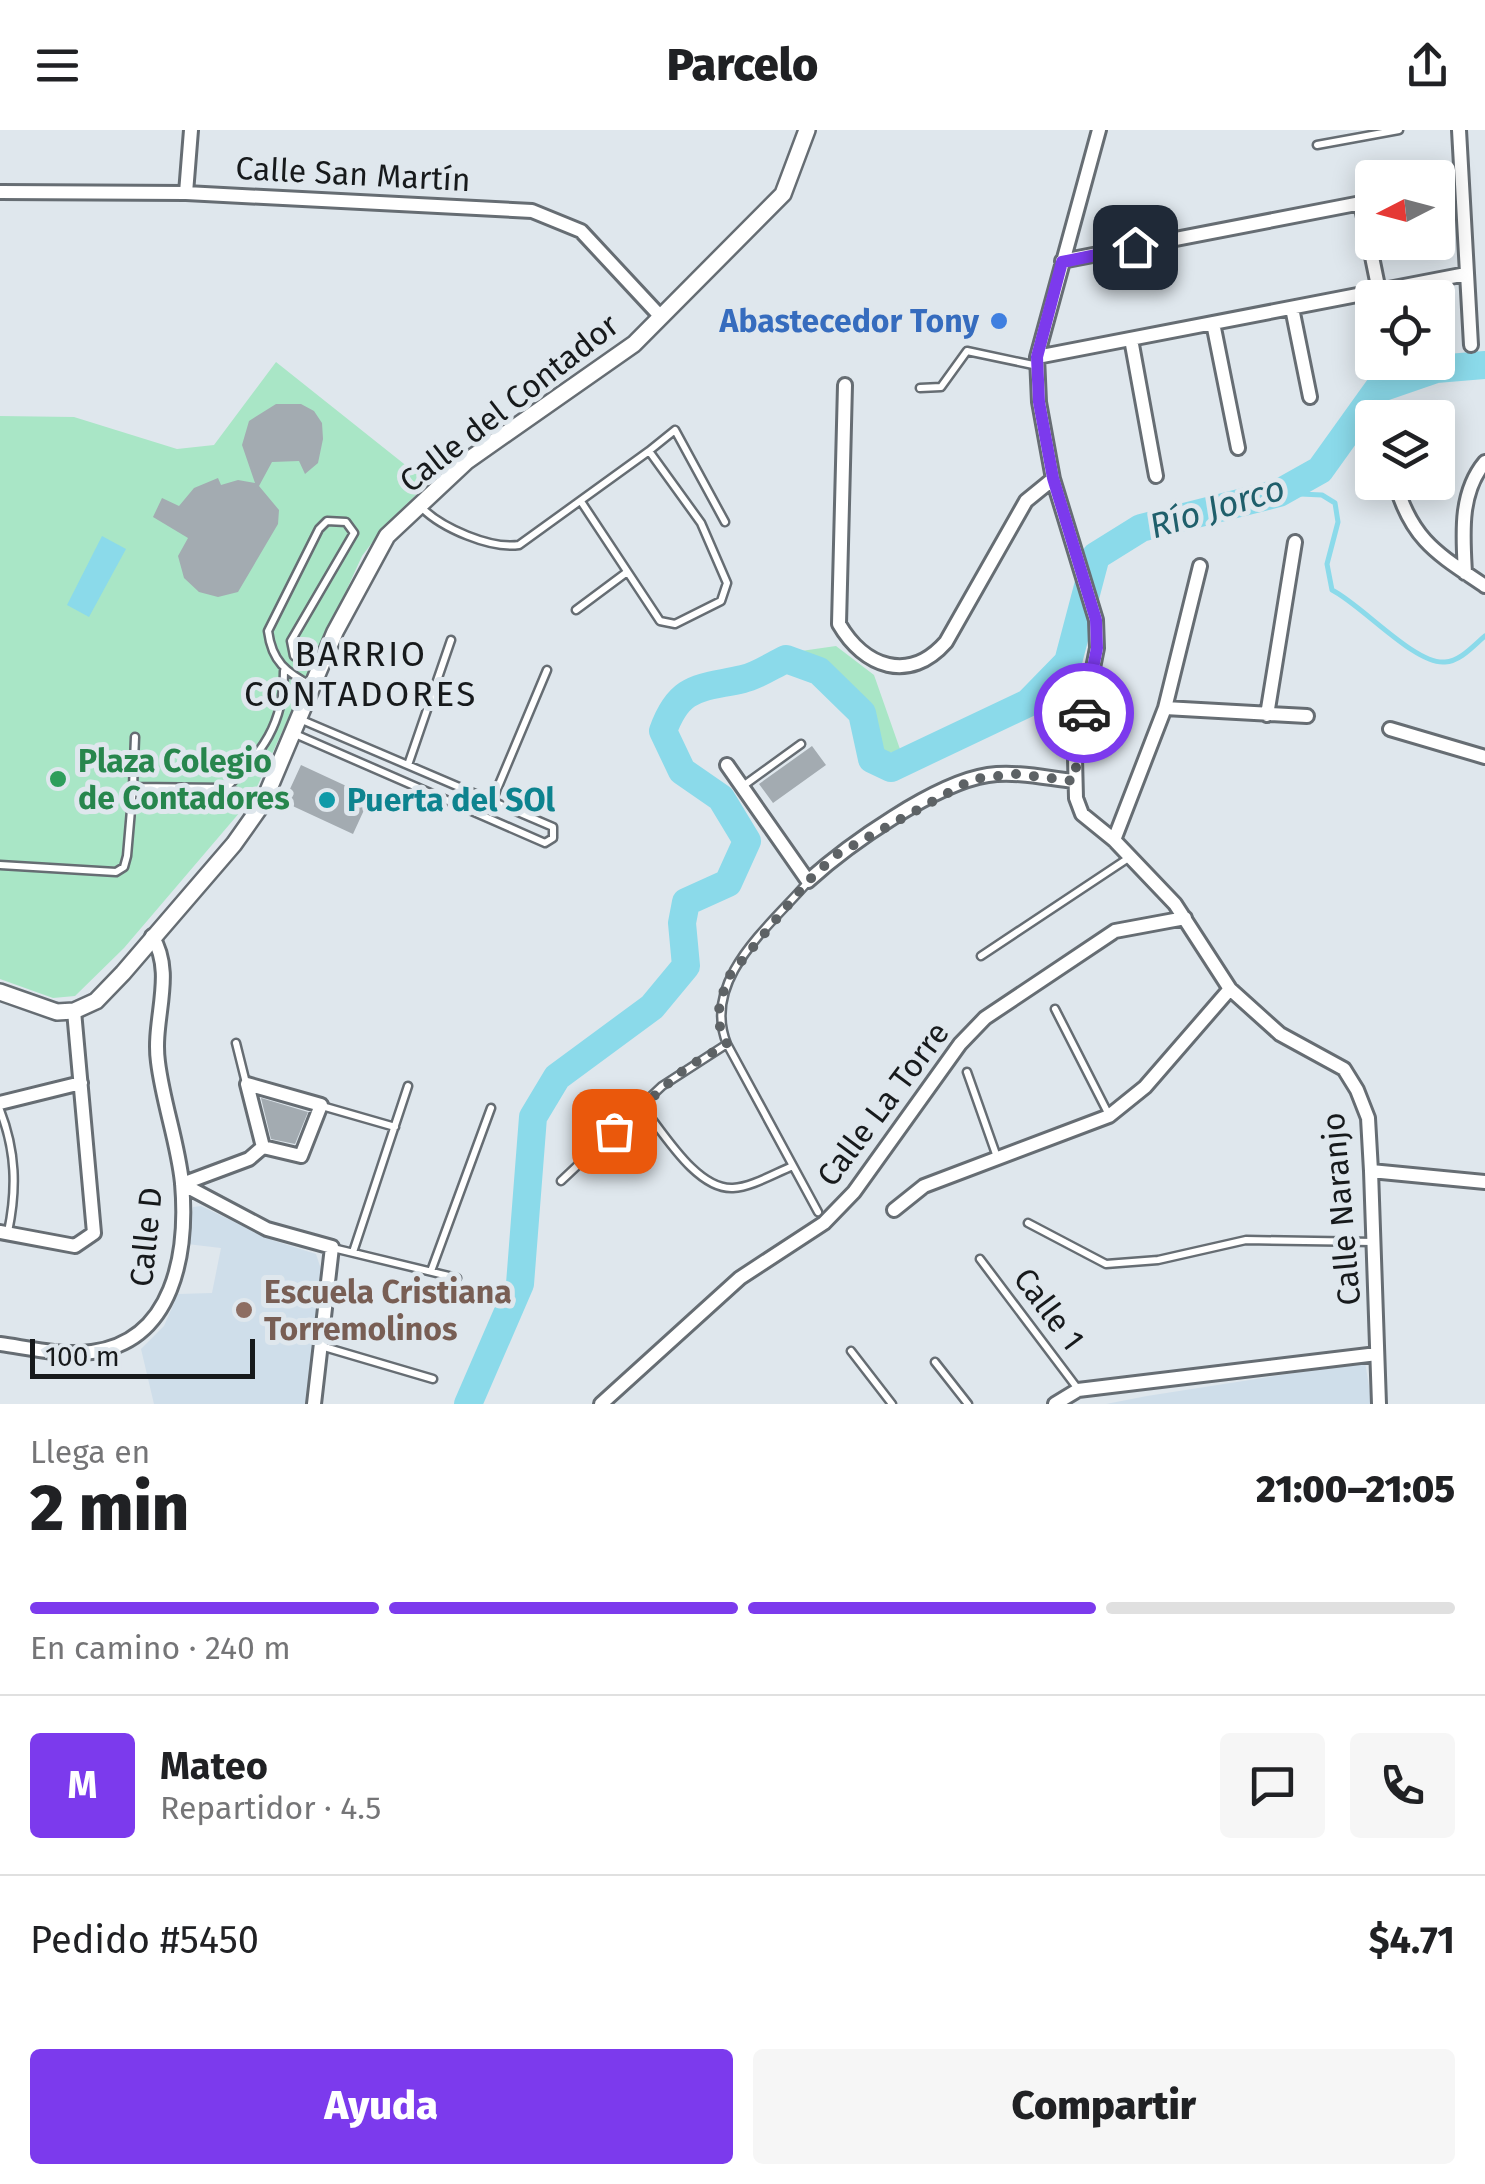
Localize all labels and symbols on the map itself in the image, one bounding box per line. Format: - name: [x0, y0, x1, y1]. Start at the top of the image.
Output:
- street label: Calle San Martín: [235, 149, 471, 199]
- north arrow: [1355, 160, 1455, 260]
- pin: [1093, 205, 1178, 290]
- place label: Abastecedor Tony: [719, 302, 979, 340]
- street label: Calle del Contador: [392, 305, 627, 500]
- marker: Abastecedor Tony: [988, 310, 1010, 332]
- water label: Río Jorco: [1144, 467, 1290, 547]
- district label: BARRIO CONTADORES: [244, 633, 478, 715]
- courier: [1034, 663, 1134, 763]
- place label: Plaza Colegio de Contadores: [78, 742, 290, 817]
- marker: Plaza Colegio de Contadores: [47, 768, 69, 790]
- place label: Puerta del SOl: [347, 781, 556, 819]
- marker: Puerta del SOl: [316, 789, 338, 811]
- street label: Calle La Torre: [809, 1015, 957, 1193]
- pin: [572, 1089, 657, 1174]
- street label: Calle Naranjo: [1314, 1111, 1368, 1307]
- street label: Calle D: [122, 1185, 170, 1289]
- street label: Calle 1: [1006, 1260, 1092, 1358]
- place label: Escuela Cristiana Torremolinos: [264, 1273, 512, 1348]
- marker: Escuela Cristiana Torremolinos: [233, 1299, 255, 1321]
- scale bar: [30, 1334, 255, 1378]

